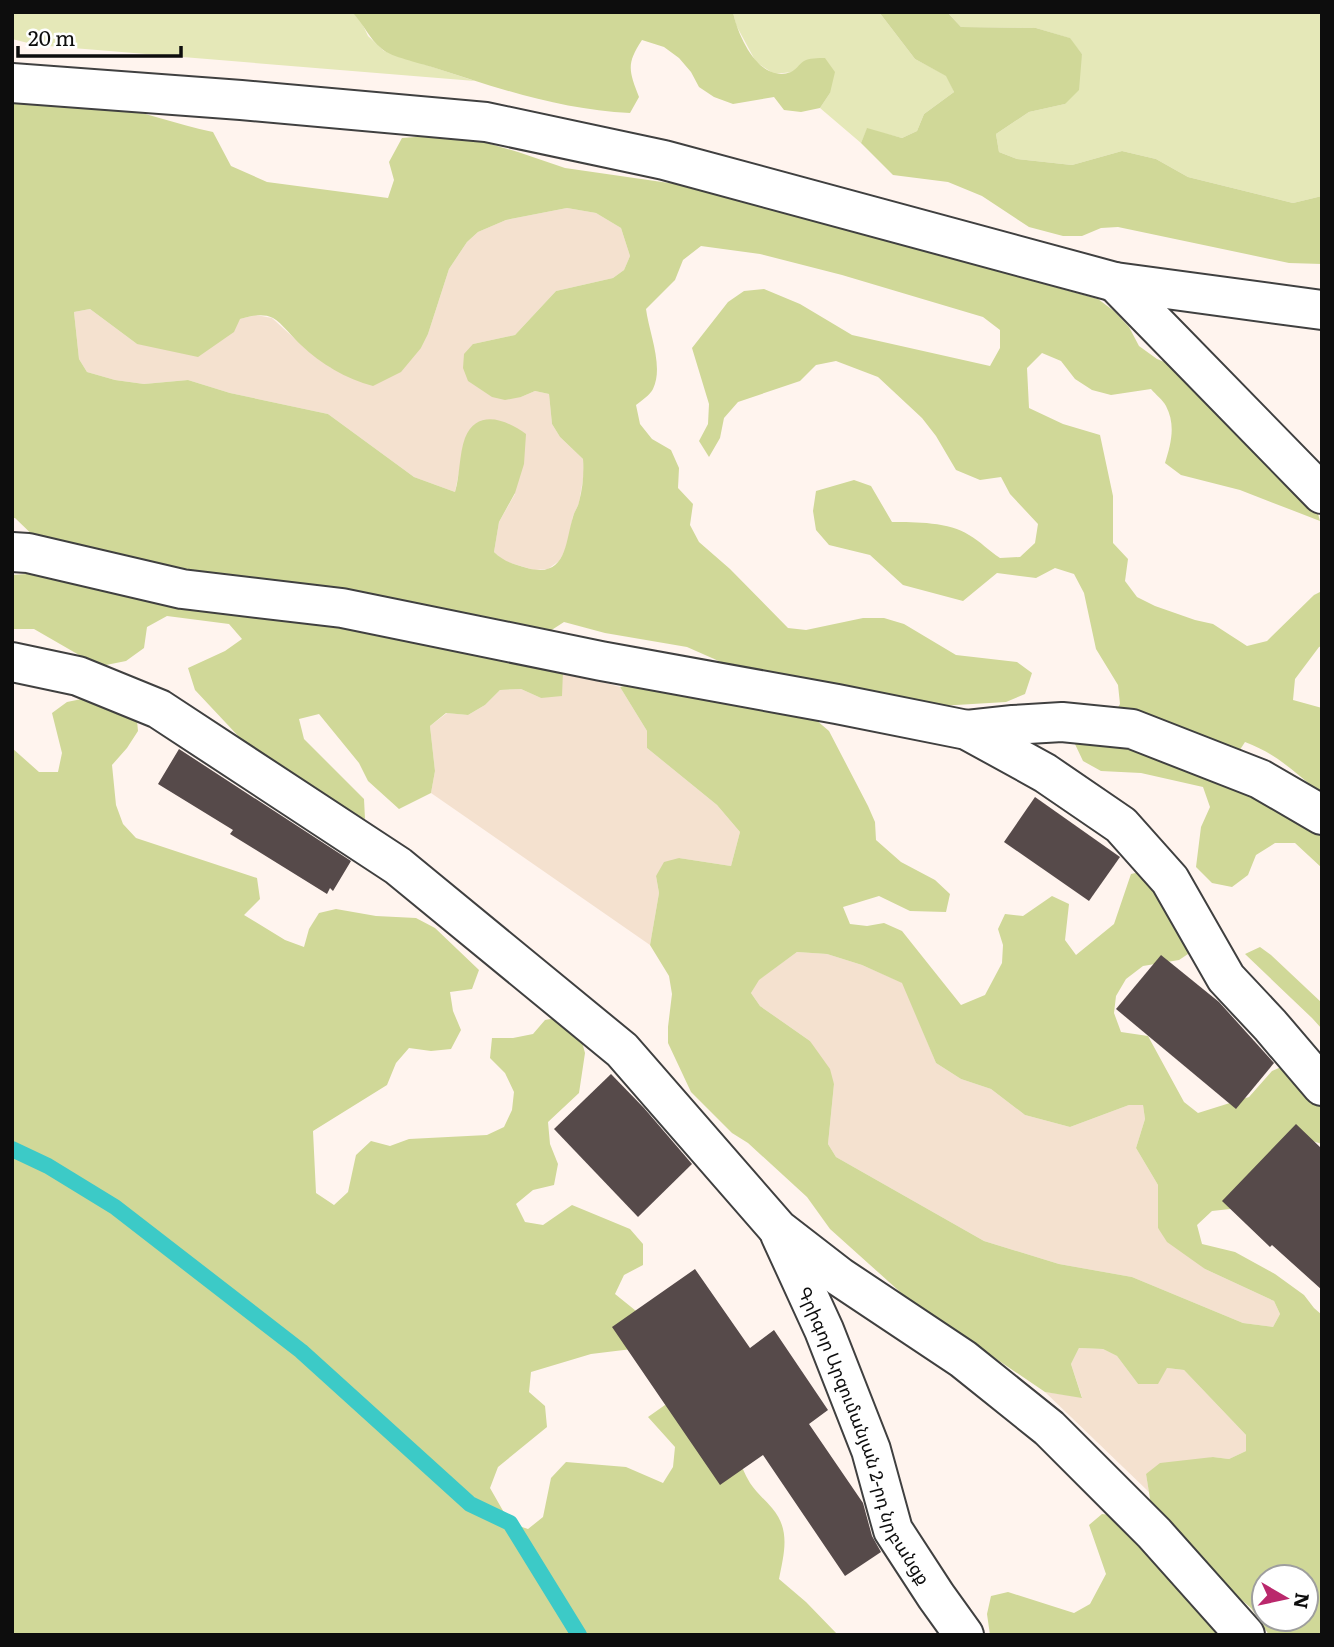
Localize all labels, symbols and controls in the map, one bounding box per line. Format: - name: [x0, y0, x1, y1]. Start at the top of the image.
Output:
- scale bar: [18, 14, 180, 58]
- text: 20 m: [28, 21, 75, 52]
- street label: Գրիգոր Արզումանյան 2-րդ նրբանցք: [792, 1282, 938, 1589]
- north arrow: [1250, 1563, 1320, 1633]
- text: N: [1288, 1591, 1318, 1611]

